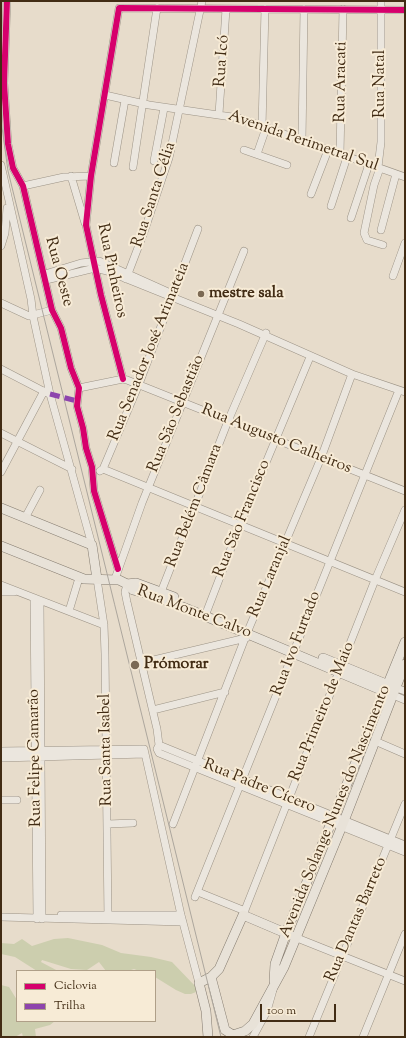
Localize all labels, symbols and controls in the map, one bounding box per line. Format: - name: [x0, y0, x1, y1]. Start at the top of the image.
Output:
- street label: Rua Icó: [212, 34, 234, 88]
- street label: Rua Aracati: [332, 41, 352, 123]
- street label: Rua Natal: [371, 50, 391, 118]
- street label: Avenida Perimetral Sul: [225, 107, 381, 177]
- street label: Rua Santa Célia: [129, 140, 181, 250]
- street label: Rua Pinheiros: [92, 222, 130, 320]
- street label: Rua Oeste: [39, 235, 77, 309]
- street label: Rua Senador José Arimateia: [105, 260, 195, 444]
- place label: mestre sala: [209, 284, 284, 304]
- marker: mestre sala: [196, 289, 206, 299]
- street label: Rua São Sebastião: [145, 352, 209, 476]
- street label: Rua Augusto Calheiros: [198, 401, 354, 479]
- street label: Rua Belém Câmara: [163, 442, 227, 570]
- street label: Rua São Francisco: [211, 457, 275, 581]
- street label: Rua Laranjal: [245, 533, 297, 621]
- street label: Rua Monte Calvo: [134, 582, 254, 644]
- street label: Rua Ivo Furtado: [268, 589, 326, 699]
- street label: Rua Primeiro de Maio: [286, 640, 360, 784]
- place label: Prómorar: [144, 655, 209, 675]
- marker: Prómorar: [129, 659, 141, 671]
- street label: Avenida Solange Nunes do Nascimento: [276, 683, 396, 941]
- street label: Rua Felipe Camarão: [25, 689, 47, 827]
- street label: Rua Santa Isabel: [96, 693, 118, 807]
- street label: Rua Padre Cícero: [200, 756, 318, 818]
- street label: Rua Dantas Barreto: [322, 855, 392, 985]
- legend: [16, 970, 156, 1022]
- text: Ciclovia: [54, 977, 97, 995]
- scale bar: [262, 996, 338, 1022]
- text: Trilha: [54, 997, 85, 1015]
- text: 100 m: [267, 1002, 296, 1020]

